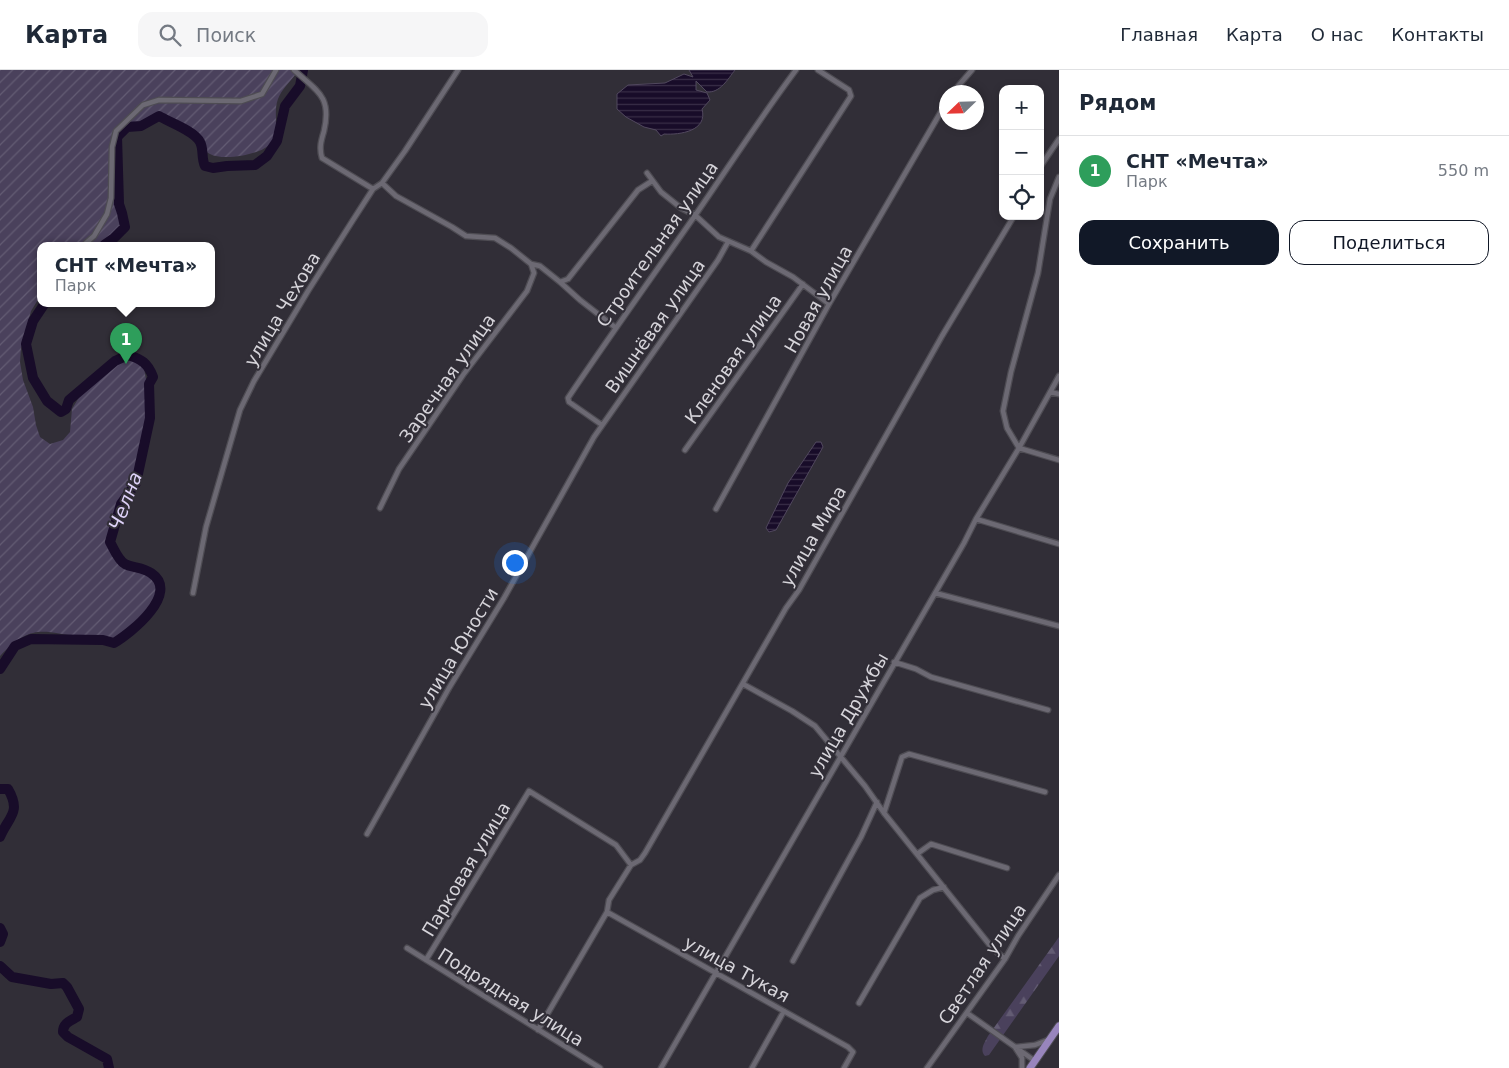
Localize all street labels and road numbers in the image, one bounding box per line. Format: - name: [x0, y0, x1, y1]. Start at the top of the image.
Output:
- street label: Строительная улица: [592, 157, 722, 331]
- street label: Новая улица: [780, 241, 856, 357]
- street label: улица Чехова: [240, 248, 324, 370]
- street label: Вишнёвая улица: [601, 255, 709, 397]
- street label: Кленовая улица: [680, 290, 786, 428]
- street label: Заречная улица: [395, 310, 499, 446]
- street label: улица Мира: [776, 482, 850, 590]
- street label: улица Юности: [414, 584, 502, 712]
- street label: улица Дружбы: [804, 649, 892, 781]
- street label: Парковая улица: [418, 798, 514, 940]
- street label: Светлая улица: [934, 900, 1030, 1028]
- street label: улица Тукая: [681, 931, 793, 1007]
- street label: Подрядная улица: [434, 944, 588, 1050]

